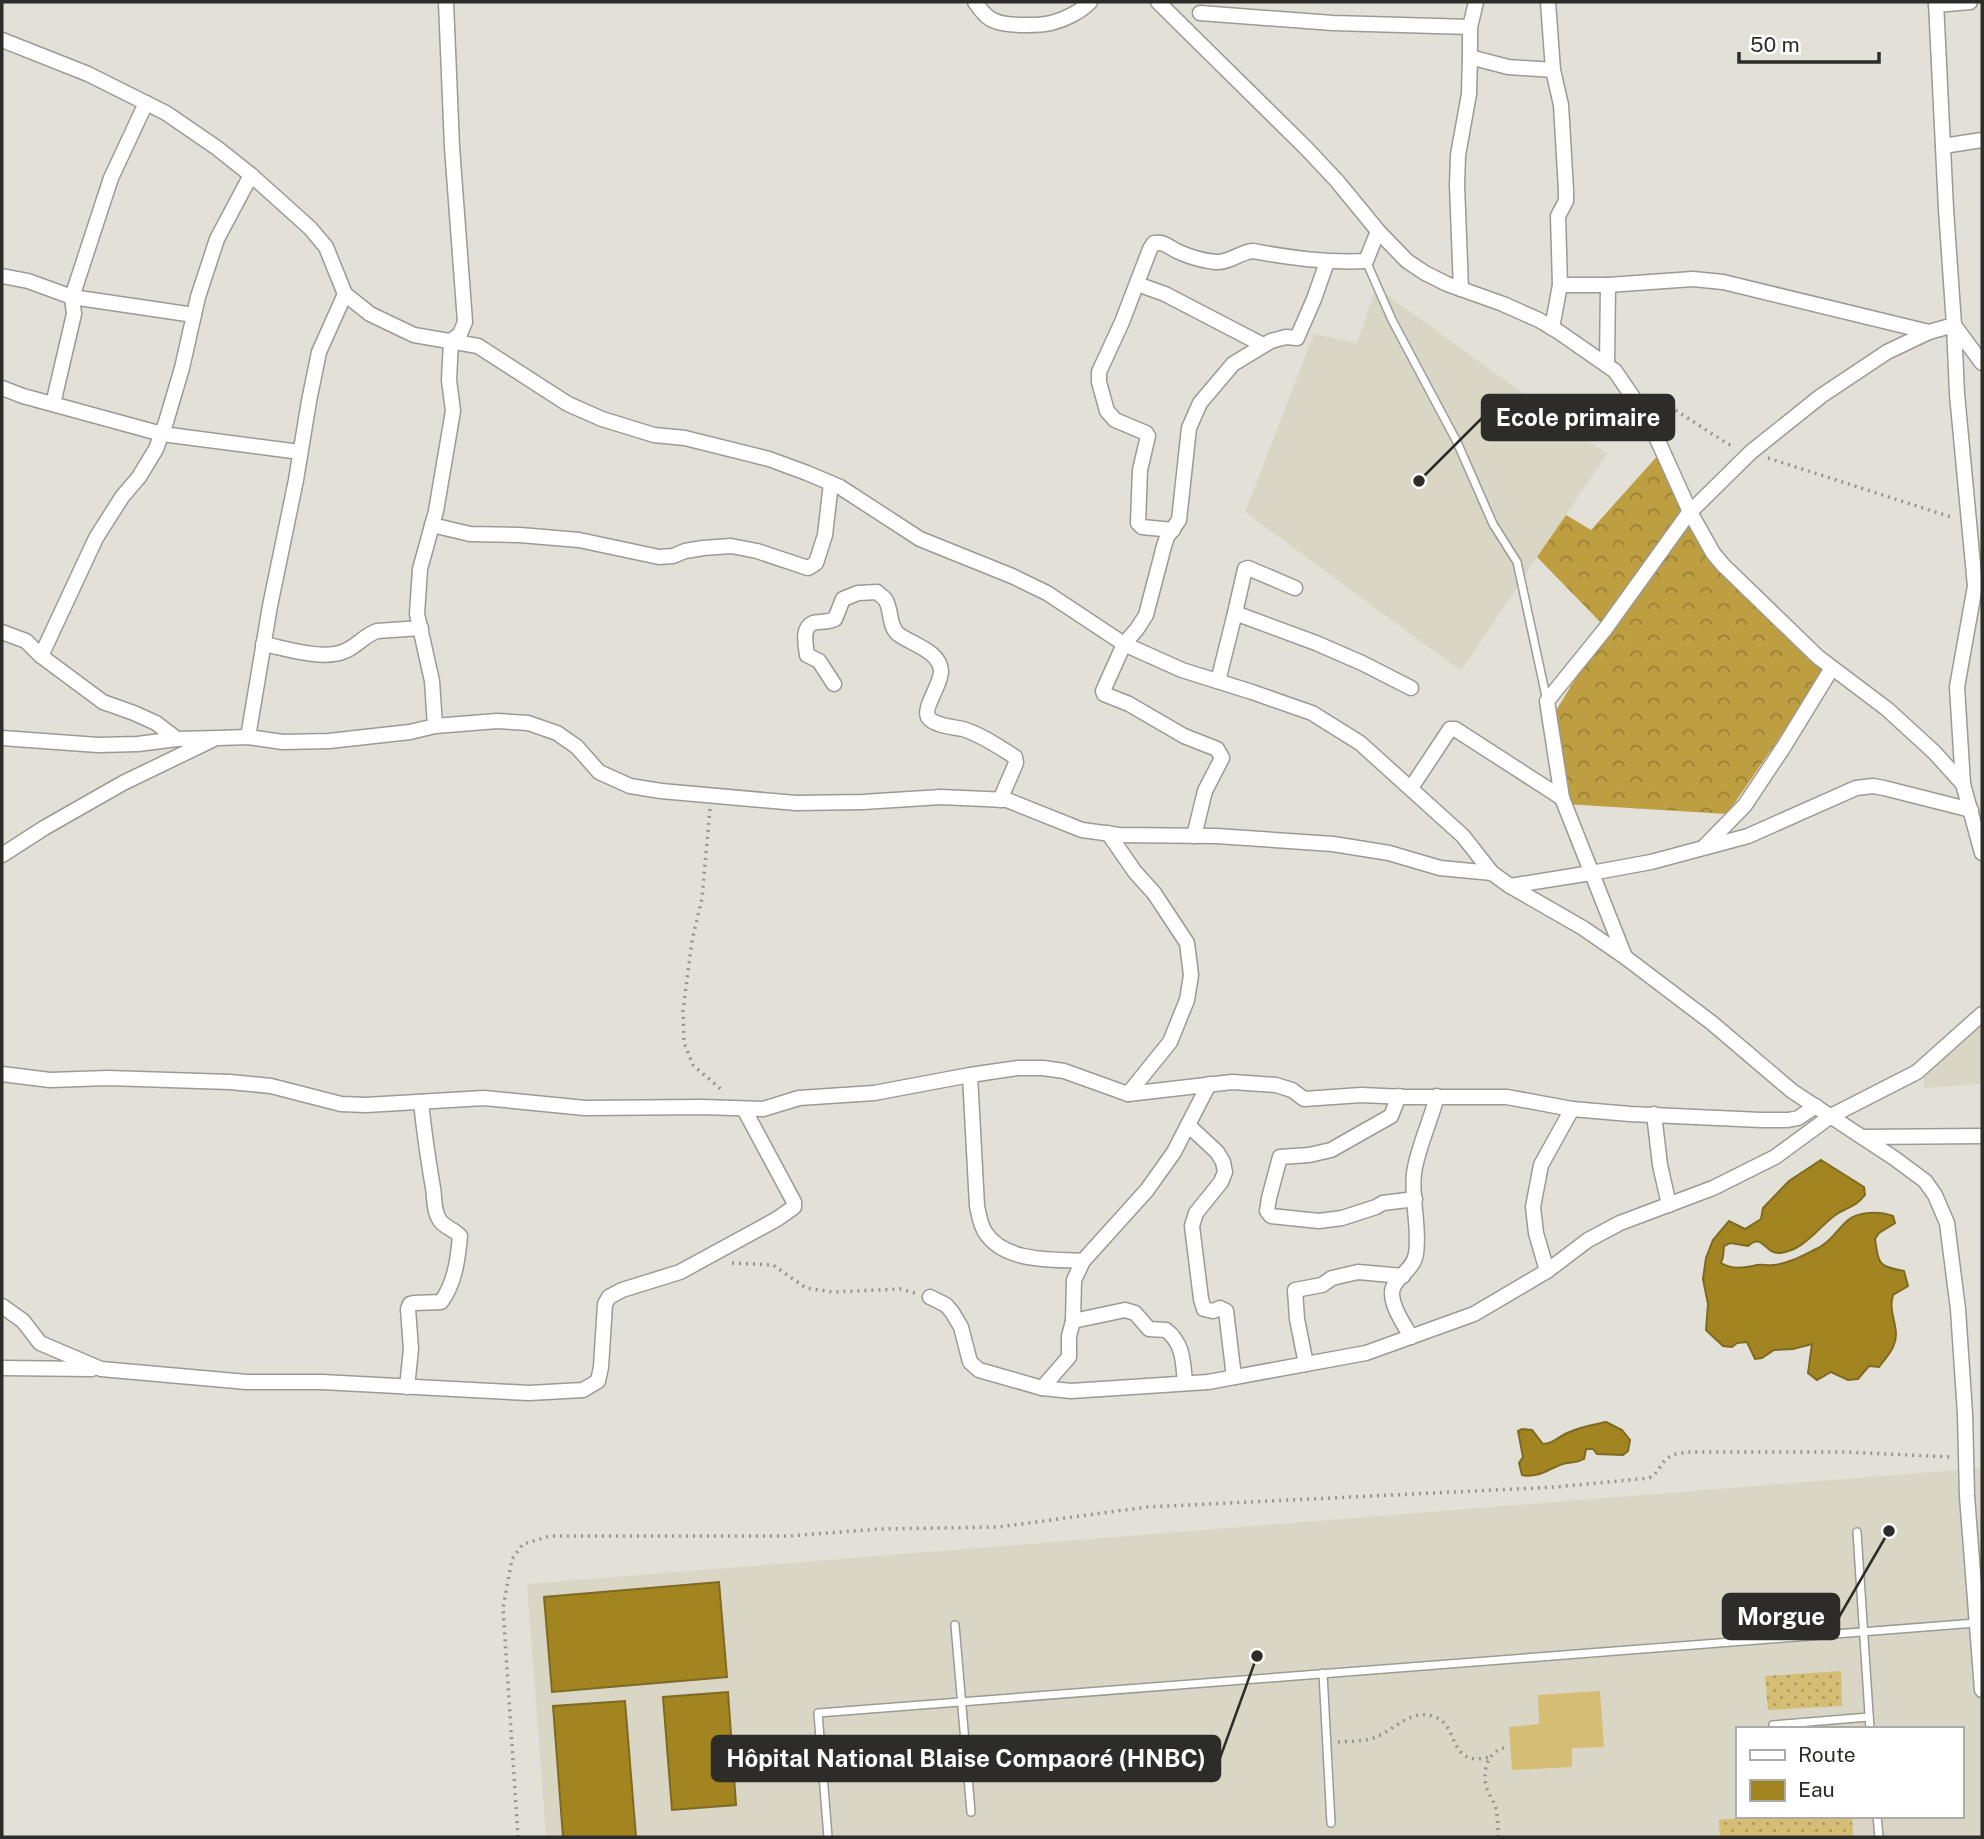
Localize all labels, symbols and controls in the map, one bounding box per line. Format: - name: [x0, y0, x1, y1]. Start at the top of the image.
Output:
- scale bar: [1739, 21, 1879, 65]
- text: 50 m: [1750, 32, 1800, 57]
- callout: Ecole primaire: [1482, 395, 1674, 440]
- text: Ecole primaire: [1496, 403, 1660, 431]
- callout: Morgue: [1723, 1594, 1839, 1639]
- text: Morgue: [1737, 1602, 1825, 1630]
- legend: [1736, 1727, 1963, 1818]
- callout: Hôpital National Blaise Compaoré (HNBC): [712, 1736, 1220, 1781]
- text: Route: [1798, 1742, 1856, 1767]
- text: Hôpital National Blaise Compaoré (HNBC): [726, 1744, 1206, 1772]
- text: Eau: [1798, 1777, 1835, 1802]

